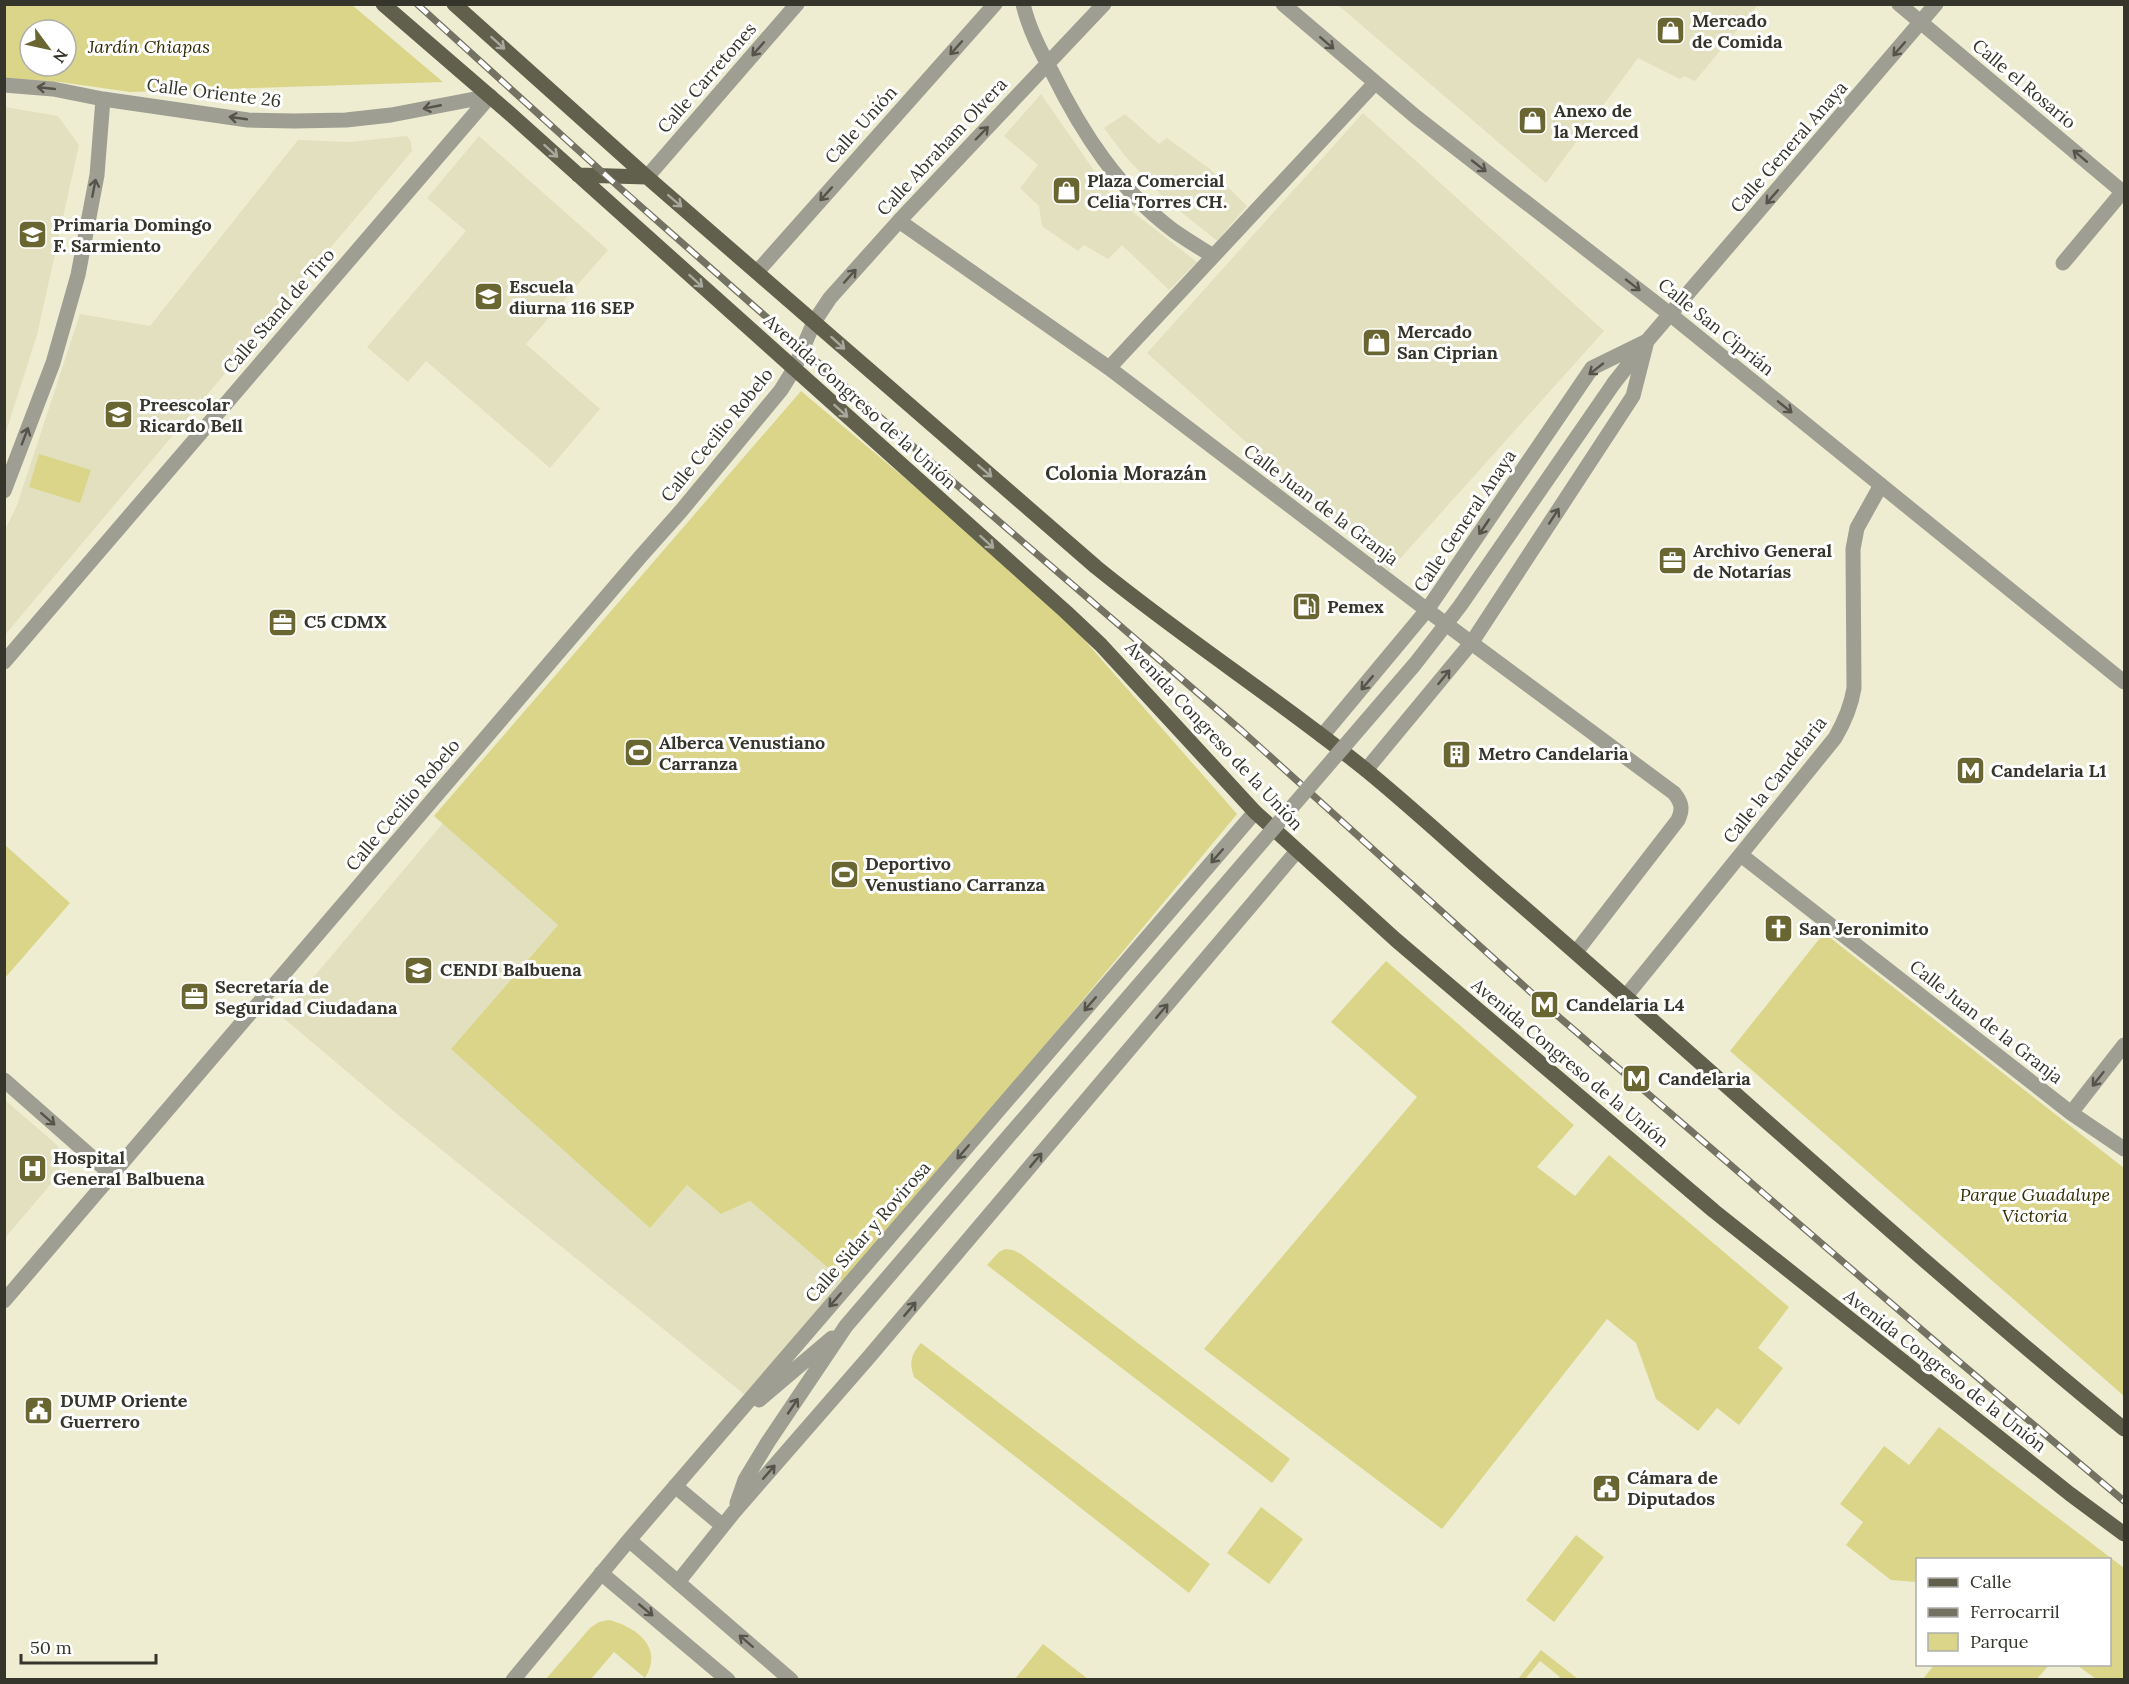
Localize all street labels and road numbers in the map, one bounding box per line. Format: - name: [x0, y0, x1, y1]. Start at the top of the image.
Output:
- street label: Calle Carretones: [652, 17, 761, 138]
- street label: Calle el Rosario: [1968, 34, 2081, 134]
- street label: Calle Oriente 26: [145, 73, 283, 112]
- street label: Calle Abraham Olvera: [872, 73, 1012, 221]
- street label: Calle General Anaya: [1725, 76, 1852, 217]
- street label: Calle Unión: [820, 81, 902, 168]
- street label: Calle Stand de Tiro: [218, 243, 339, 378]
- street label: Calle San Ciprián: [1654, 273, 1779, 381]
- street label: Avenida Congreso de la Unión: [759, 309, 961, 494]
- street label: Calle Cecilio Robelo: [656, 363, 778, 506]
- street label: Calle Juan de la Granja: [1239, 439, 1403, 570]
- street label: Calle General Anaya: [1408, 445, 1521, 596]
- street label: Avenida Congreso de la Unión: [1120, 635, 1308, 835]
- street label: Calle la Candelaria: [1718, 712, 1831, 848]
- street label: Calle Cecilio Robelo: [341, 734, 465, 876]
- street label: Calle Juan de la Granja: [1905, 955, 2068, 1089]
- street label: Avenida Congreso de la Unión: [1466, 973, 1674, 1152]
- street label: Calle Sidar y Rovirosa: [800, 1156, 935, 1307]
- street label: Avenida Congreso de la Unión: [1839, 1284, 2051, 1457]

